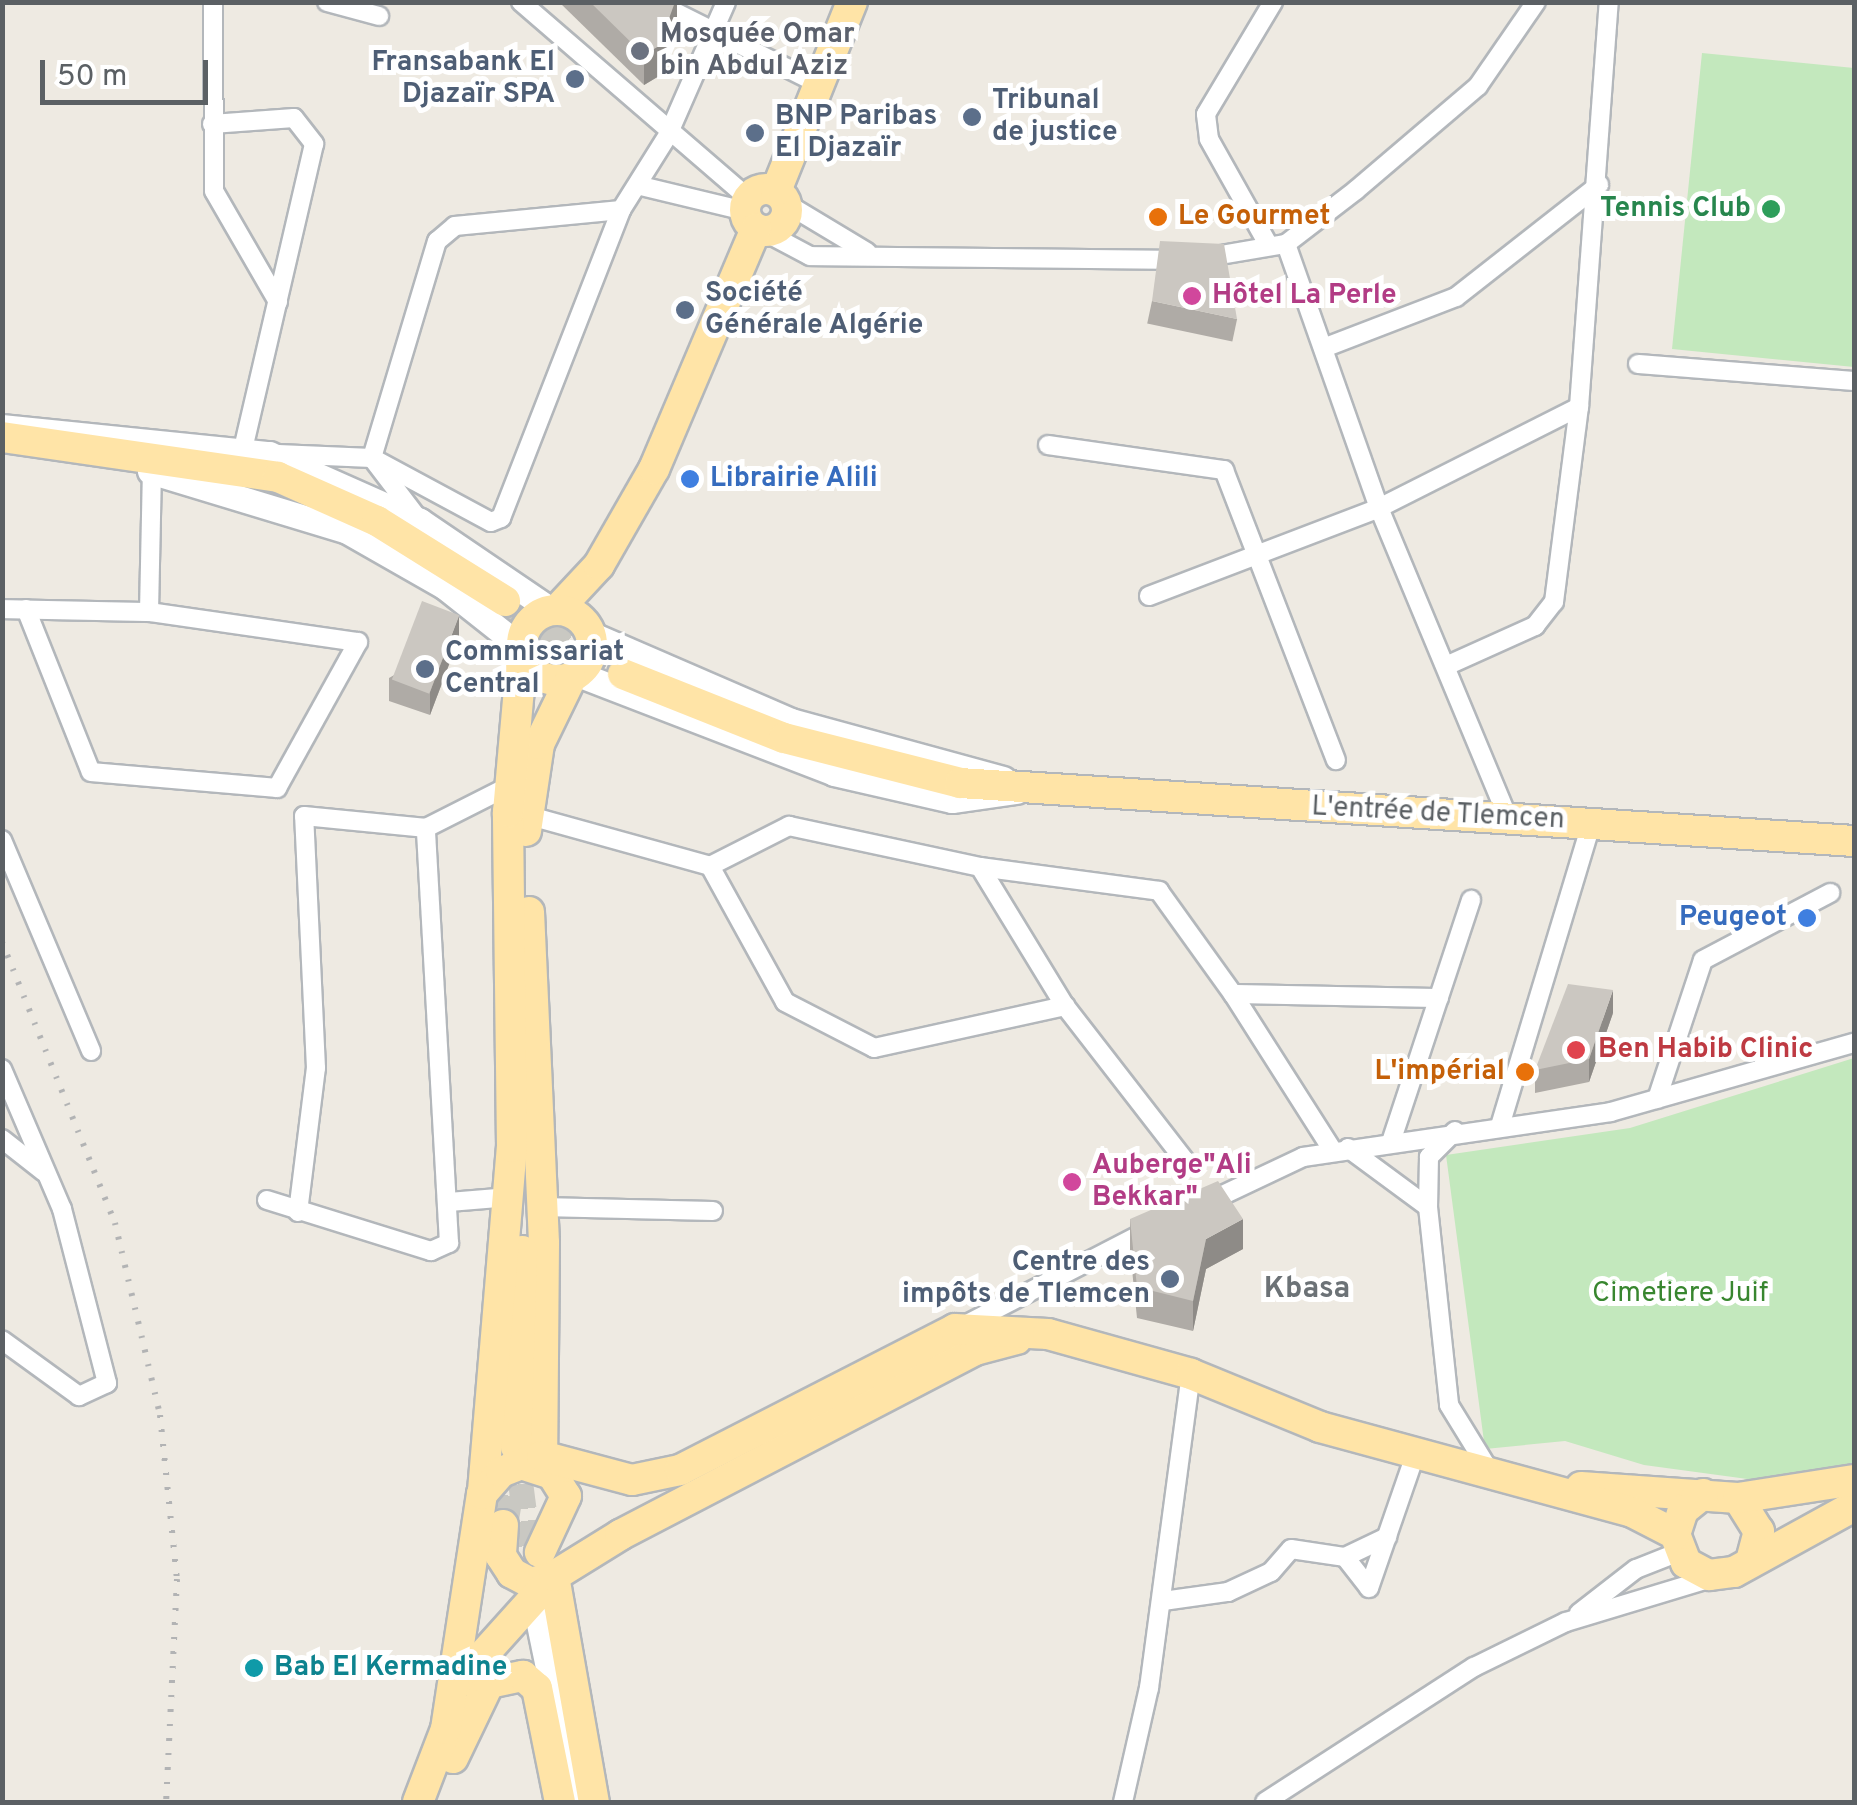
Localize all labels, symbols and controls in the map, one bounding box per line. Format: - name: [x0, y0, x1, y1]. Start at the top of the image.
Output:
- place label: Mosquée Omar bin Abdul Aziz: [660, 18, 855, 84]
- scale bar: [45, 40, 212, 102]
- marker: Mosquée Omar bin Abdul Aziz: [629, 40, 651, 62]
- place label: Fransabank El Djazaïr SPA: [371, 46, 555, 112]
- text: 50 m: [57, 59, 127, 96]
- marker: Fransabank El Djazaïr SPA: [564, 68, 586, 90]
- place label: Tribunal de justice: [992, 84, 1118, 150]
- place label: BNP Paribas El Djazaïr: [775, 100, 937, 166]
- marker: Tribunal de justice: [961, 106, 983, 128]
- marker: BNP Paribas El Djazaïr: [744, 122, 766, 144]
- place label: Tennis Club: [1600, 192, 1751, 226]
- marker: Tennis Club: [1760, 198, 1782, 220]
- place label: Le Gourmet: [1178, 200, 1330, 234]
- marker: Le Gourmet: [1147, 206, 1169, 228]
- place label: Société Générale Algérie: [705, 277, 924, 343]
- place label: Hôtel La Perle: [1212, 279, 1397, 313]
- marker: Hôtel La Perle: [1181, 285, 1203, 307]
- marker: Société Générale Algérie: [674, 299, 696, 321]
- place label: Librairie Alili: [710, 462, 879, 496]
- marker: Librairie Alili: [679, 468, 701, 490]
- place label: Commissariat Central: [445, 636, 624, 702]
- marker: Commissariat Central: [414, 658, 436, 680]
- street label: L'entrée de Tlemcen: [1310, 791, 1566, 837]
- place label: Peugeot: [1679, 901, 1787, 935]
- marker: Peugeot: [1796, 907, 1818, 929]
- place label: Ben Habib Clinic: [1598, 1033, 1813, 1067]
- marker: Ben Habib Clinic: [1563, 1037, 1589, 1063]
- place label: L'impérial: [1375, 1055, 1505, 1089]
- marker: L'impérial: [1514, 1061, 1536, 1083]
- place label: Auberge"Ali Bekkar": [1092, 1149, 1252, 1215]
- marker: Auberge"Ali Bekkar": [1061, 1171, 1083, 1193]
- place label: Centre des impôts de Tlemcen: [902, 1246, 1150, 1312]
- marker: Centre des impôts de Tlemcen: [1159, 1268, 1181, 1290]
- district label: Kbasa: [1264, 1272, 1350, 1308]
- park label: Cimetiere Juif: [1592, 1277, 1768, 1311]
- place label: Bab El Kermadine: [274, 1651, 507, 1685]
- marker: Bab El Kermadine: [243, 1657, 265, 1679]

